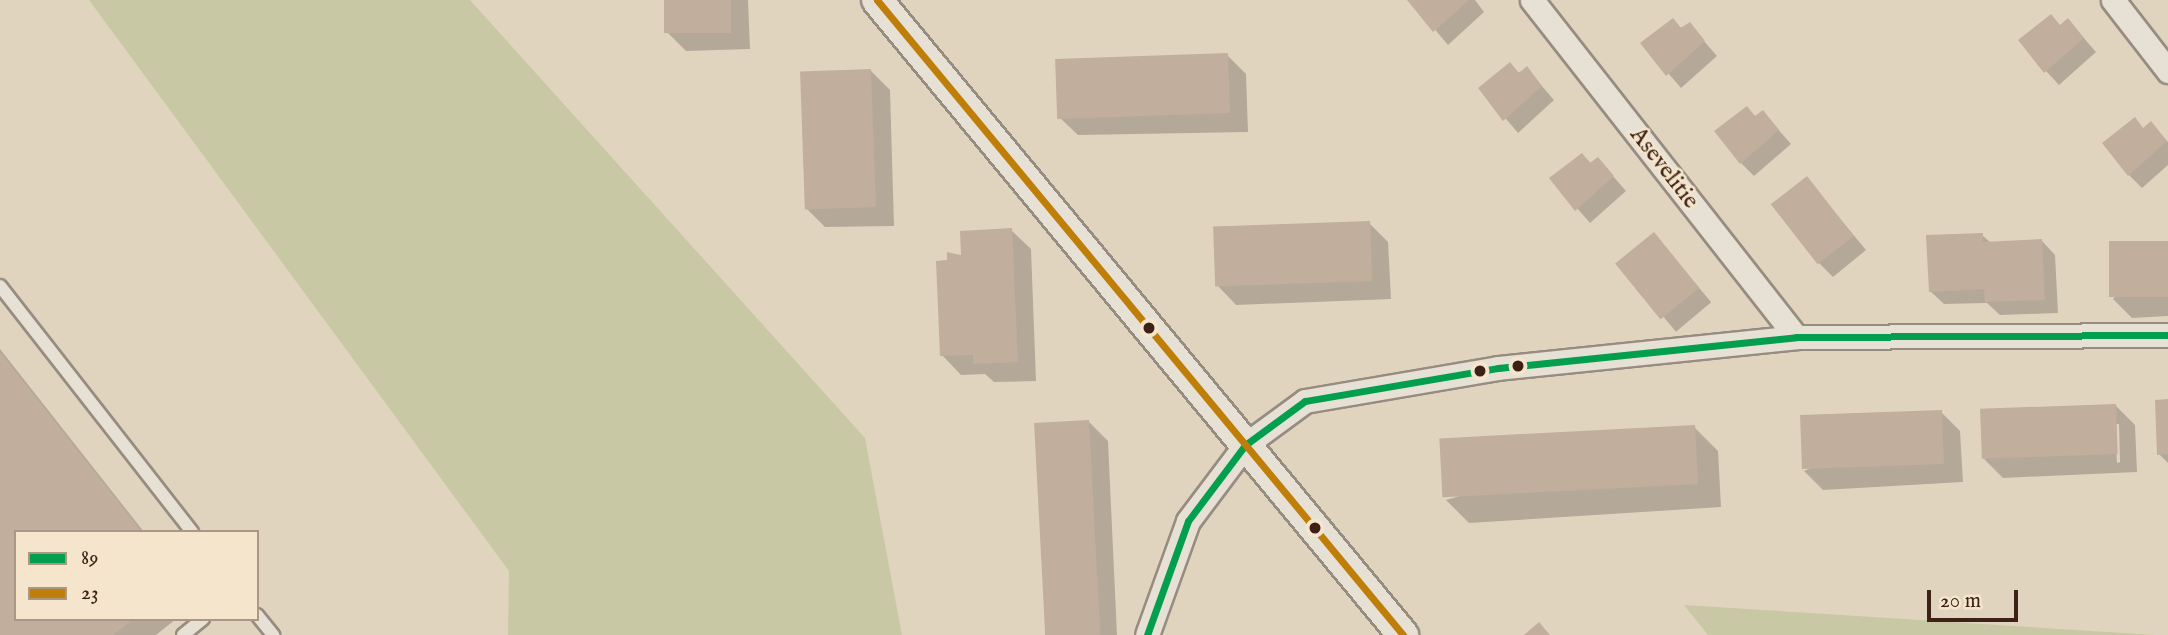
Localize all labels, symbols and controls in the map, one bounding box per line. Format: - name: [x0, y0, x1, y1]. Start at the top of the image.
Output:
- street label: Asevelitie: [1623, 121, 1705, 215]
- unlabelled marker: [1142, 321, 1156, 335]
- unlabelled marker: [1511, 359, 1525, 373]
- unlabelled marker: [1473, 364, 1487, 378]
- unlabelled marker: [1308, 521, 1322, 535]
- legend: [14, 530, 259, 621]
- text: 89: [81, 545, 98, 572]
- scale bar: [1930, 576, 2021, 620]
- text: 23: [81, 580, 99, 607]
- text: 20 m: [1940, 588, 1981, 615]

